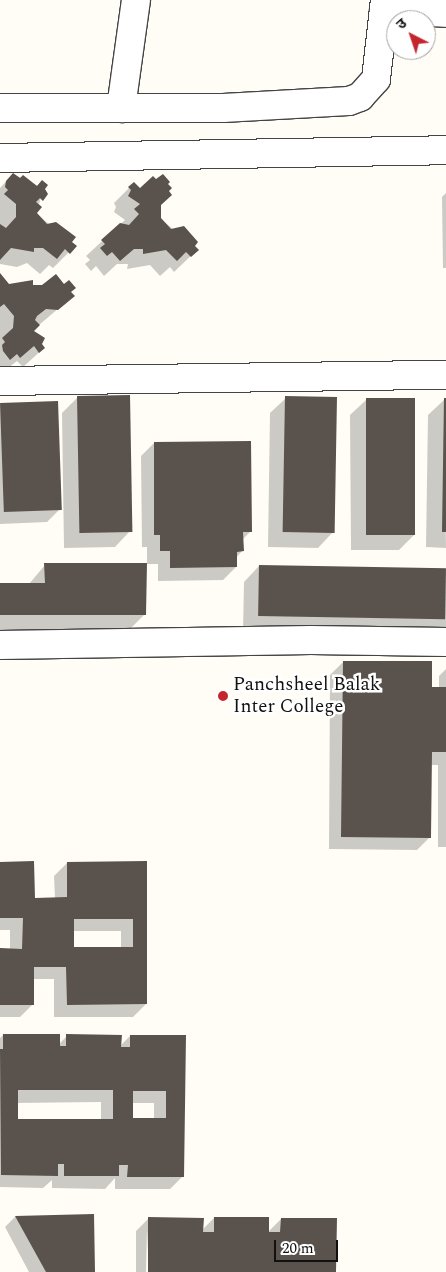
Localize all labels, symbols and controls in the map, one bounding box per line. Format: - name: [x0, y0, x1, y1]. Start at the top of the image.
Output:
- north arrow: [386, 10, 436, 60]
- text: उ: [391, 13, 411, 35]
- place label: Panchsheel Balak Inter College: [233, 674, 380, 718]
- marker: Panchsheel Balak Inter College: [217, 690, 229, 702]
- scale bar: [276, 1230, 340, 1262]
- text: 20 m: [282, 1237, 314, 1260]

